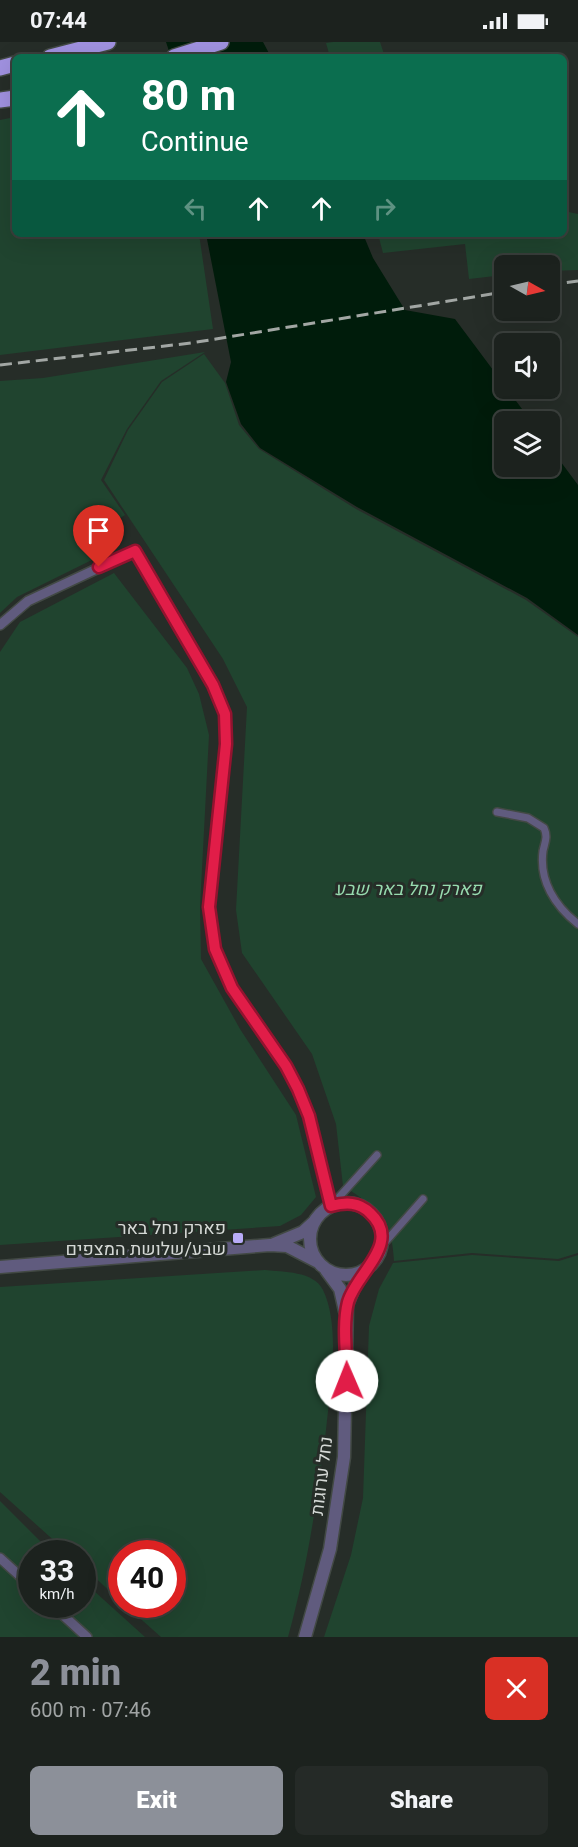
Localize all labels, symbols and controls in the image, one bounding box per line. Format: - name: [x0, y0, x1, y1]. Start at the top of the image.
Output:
- text: 07:44: [30, 5, 87, 37]
- text: 80 m: [141, 66, 236, 128]
- icon: ahead: [42, 78, 120, 156]
- text: Continue: [141, 123, 249, 162]
- icon: left: [179, 192, 212, 225]
- icon: ahead: [242, 192, 275, 225]
- icon: ahead: [305, 192, 338, 225]
- icon: right: [368, 192, 401, 225]
- north arrow: [494, 255, 560, 321]
- map controls: [494, 255, 560, 477]
- button: sound: [494, 333, 560, 399]
- button: layers: [494, 411, 560, 477]
- pin: [73, 505, 124, 567]
- icon: arrive: [82, 514, 115, 547]
- park label: פארק נחל באר שבע: [335, 876, 483, 903]
- place label: פארק נחל באר שבע/שלושת המצפים: [66, 1215, 226, 1263]
- marker: פארק נחל באר שבע/שלושת המצפים: [231, 1231, 245, 1245]
- position arrow: [315, 1349, 379, 1413]
- street label: נחל ערוגות: [304, 1435, 340, 1517]
- speed limit sign: 40: [108, 1540, 186, 1618]
- text: 33: [40, 1550, 74, 1594]
- text: km/h: [39, 1583, 75, 1605]
- text: 2 min: [30, 1647, 121, 1700]
- button: close: [485, 1657, 548, 1720]
- text: 600 m · 07:46: [30, 1696, 151, 1725]
- button: Exit: [30, 1766, 283, 1835]
- button: Share: [295, 1766, 548, 1835]

